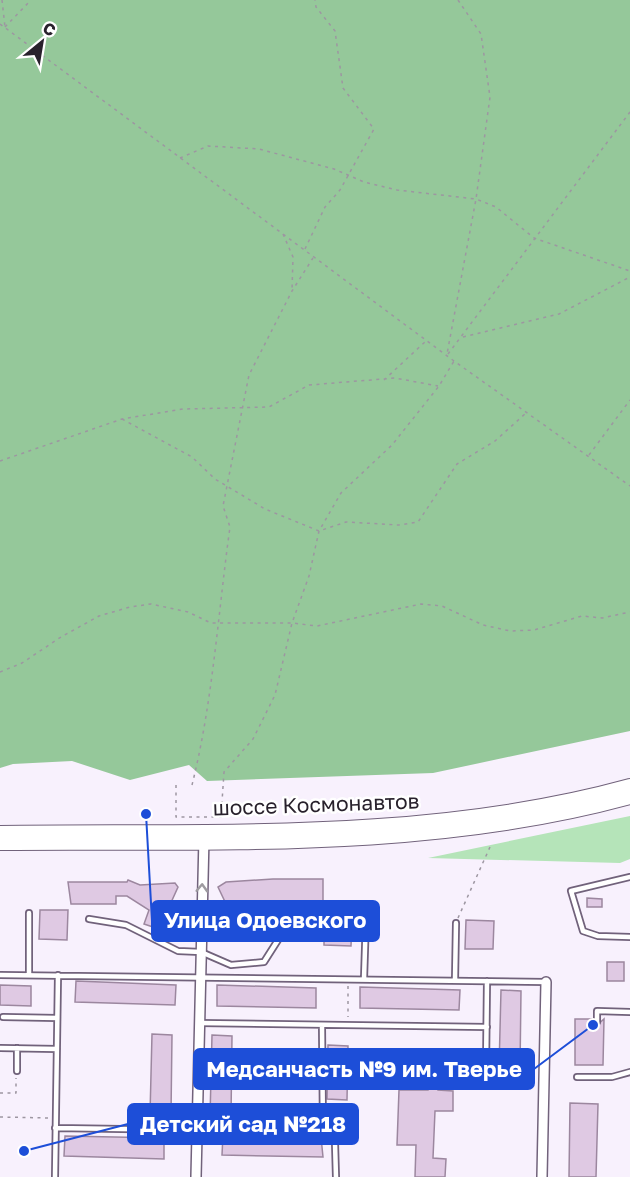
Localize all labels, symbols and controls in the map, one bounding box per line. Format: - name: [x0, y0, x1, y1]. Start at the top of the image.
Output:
- north arrow: [12, 12, 72, 72]
- text: С: [40, 18, 59, 41]
- street label: шоссе Космонавтов: [212, 787, 420, 821]
- one-way arrow: [196, 883, 209, 892]
- callout: Улица Одоевского: [152, 901, 379, 941]
- text: Улица Одоевского: [164, 906, 366, 933]
- callout: Медсанчасть №9 им. Тверье: [194, 1049, 534, 1089]
- text: Медсанчасть №9 им. Тверье: [206, 1055, 522, 1082]
- callout: Детский сад №218: [128, 1104, 358, 1144]
- text: Детский сад №218: [140, 1110, 346, 1137]

